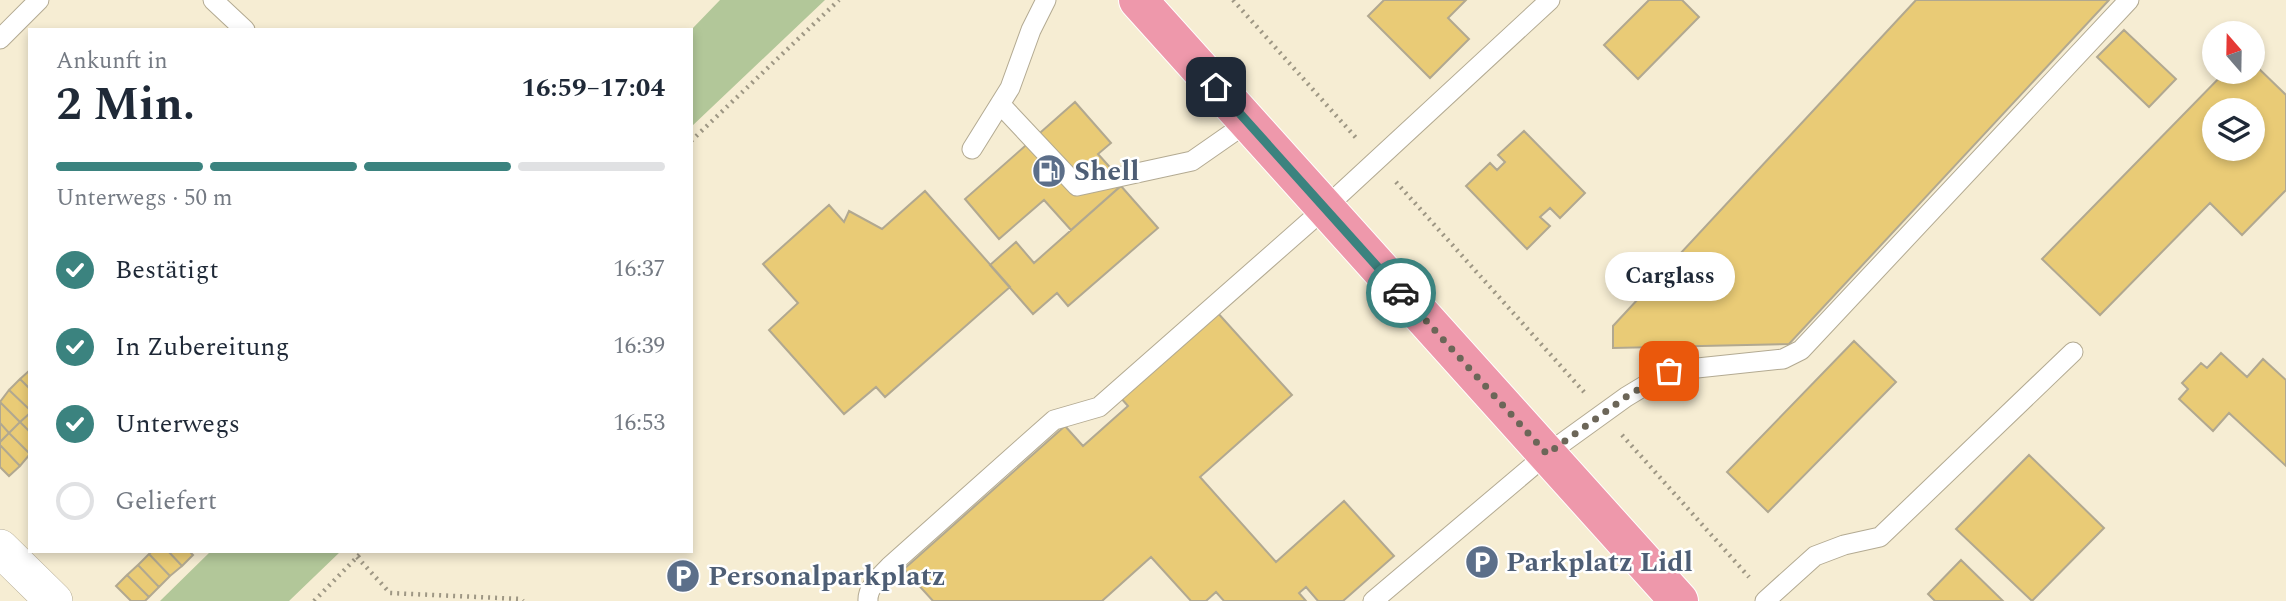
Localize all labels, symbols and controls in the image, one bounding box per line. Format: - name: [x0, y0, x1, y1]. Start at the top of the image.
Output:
- north arrow: [2202, 21, 2264, 84]
- map controls: [2202, 21, 2265, 161]
- text: Ankunft in: [56, 44, 168, 79]
- pin: [1186, 57, 1246, 117]
- text: 16:59–17:04: [521, 68, 665, 108]
- icon: home: [1197, 68, 1235, 106]
- text: 2 Min.: [56, 70, 195, 140]
- button: layers: [2202, 98, 2265, 161]
- place label: Shell: [1074, 150, 1139, 193]
- fuel station icon: Shell: [1030, 152, 1068, 190]
- text: Unterwegs · 50 m: [56, 181, 232, 216]
- text: Bestätigt: [115, 250, 219, 290]
- icon: check: [56, 251, 94, 289]
- text: 16:37: [613, 252, 665, 287]
- callout: Carglass: [1604, 252, 1734, 301]
- courier: [1366, 258, 1436, 328]
- text: Carglass: [1625, 259, 1715, 294]
- icon: car: [1382, 274, 1420, 312]
- text: In Zubereitung: [115, 327, 289, 367]
- icon: check: [56, 328, 94, 366]
- text: 16:39: [613, 329, 665, 364]
- pin: [1639, 341, 1699, 401]
- icon: bag: [1650, 352, 1688, 390]
- text: Unterwegs: [115, 404, 240, 444]
- icon: check: [56, 405, 94, 443]
- text: 16:53: [613, 406, 665, 441]
- text: Geliefert: [115, 481, 217, 521]
- place label: Parkplatz Lidl: [1506, 541, 1693, 584]
- parking icon: Parkplatz Lidl: [1463, 543, 1501, 581]
- place label: Personalparkplatz: [708, 555, 946, 598]
- parking icon: Personalparkplatz: [664, 557, 702, 595]

